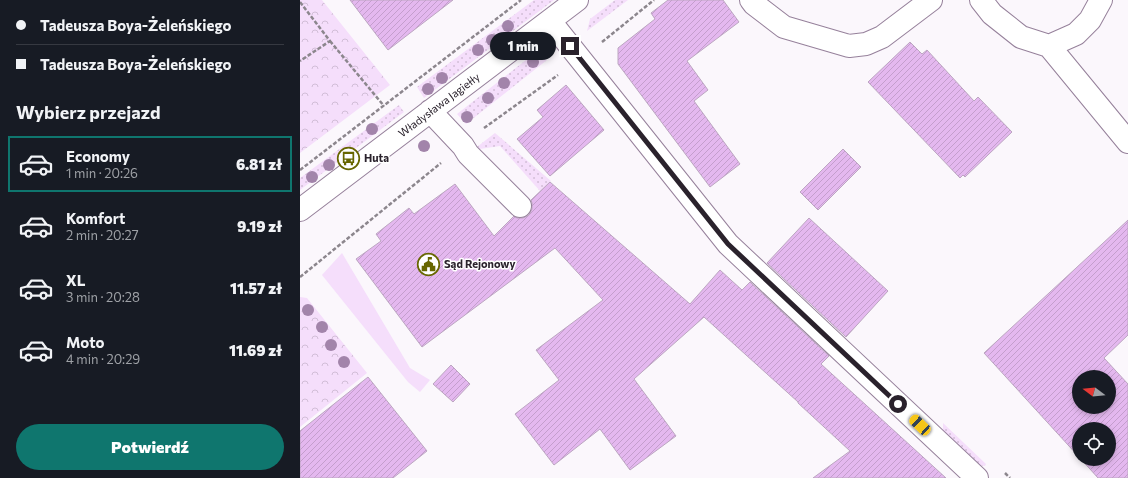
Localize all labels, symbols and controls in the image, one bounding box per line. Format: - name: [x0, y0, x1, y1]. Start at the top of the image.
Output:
- text: Tadeusza Boya-Żeleńskiego: [40, 16, 231, 34]
- callout: 1 min: [490, 32, 556, 60]
- route end: [561, 37, 579, 55]
- text: 1 min: [507, 38, 539, 54]
- text: Tadeusza Boya-Żeleńskiego: [40, 55, 231, 73]
- street label: Władysława Jagiełły: [395, 70, 483, 140]
- text: Wybierz przejazd: [16, 101, 160, 123]
- bus stop icon: Huta: [336, 145, 362, 171]
- icon: car: [18, 146, 54, 182]
- text: Economy: [66, 147, 130, 165]
- place label: Huta: [364, 151, 389, 164]
- text: 6.81 zł: [236, 155, 282, 173]
- text: 1 min · 20:26: [66, 165, 138, 181]
- icon: car: [18, 208, 54, 244]
- text: Komfort: [66, 209, 125, 227]
- text: 9.19 zł: [237, 217, 282, 235]
- text: 2 min · 20:27: [66, 227, 139, 243]
- public building icon: Sąd Rejonowy: [415, 251, 441, 277]
- place label: Sąd Rejonowy: [444, 257, 515, 270]
- icon: car: [18, 270, 54, 306]
- text: XL: [66, 271, 85, 289]
- text: 11.57 zł: [230, 279, 282, 297]
- text: 3 min · 20:28: [66, 289, 140, 305]
- icon: car: [18, 332, 54, 368]
- text: Moto: [66, 333, 105, 351]
- text: 11.69 zł: [229, 341, 282, 359]
- text: 4 min · 20:29: [66, 351, 140, 367]
- north arrow: [1072, 370, 1116, 414]
- map controls: [1072, 370, 1116, 466]
- route start: [889, 395, 907, 413]
- car: [907, 412, 933, 438]
- button: locate: [1072, 422, 1116, 466]
- button: Potwierdź: [16, 424, 284, 470]

